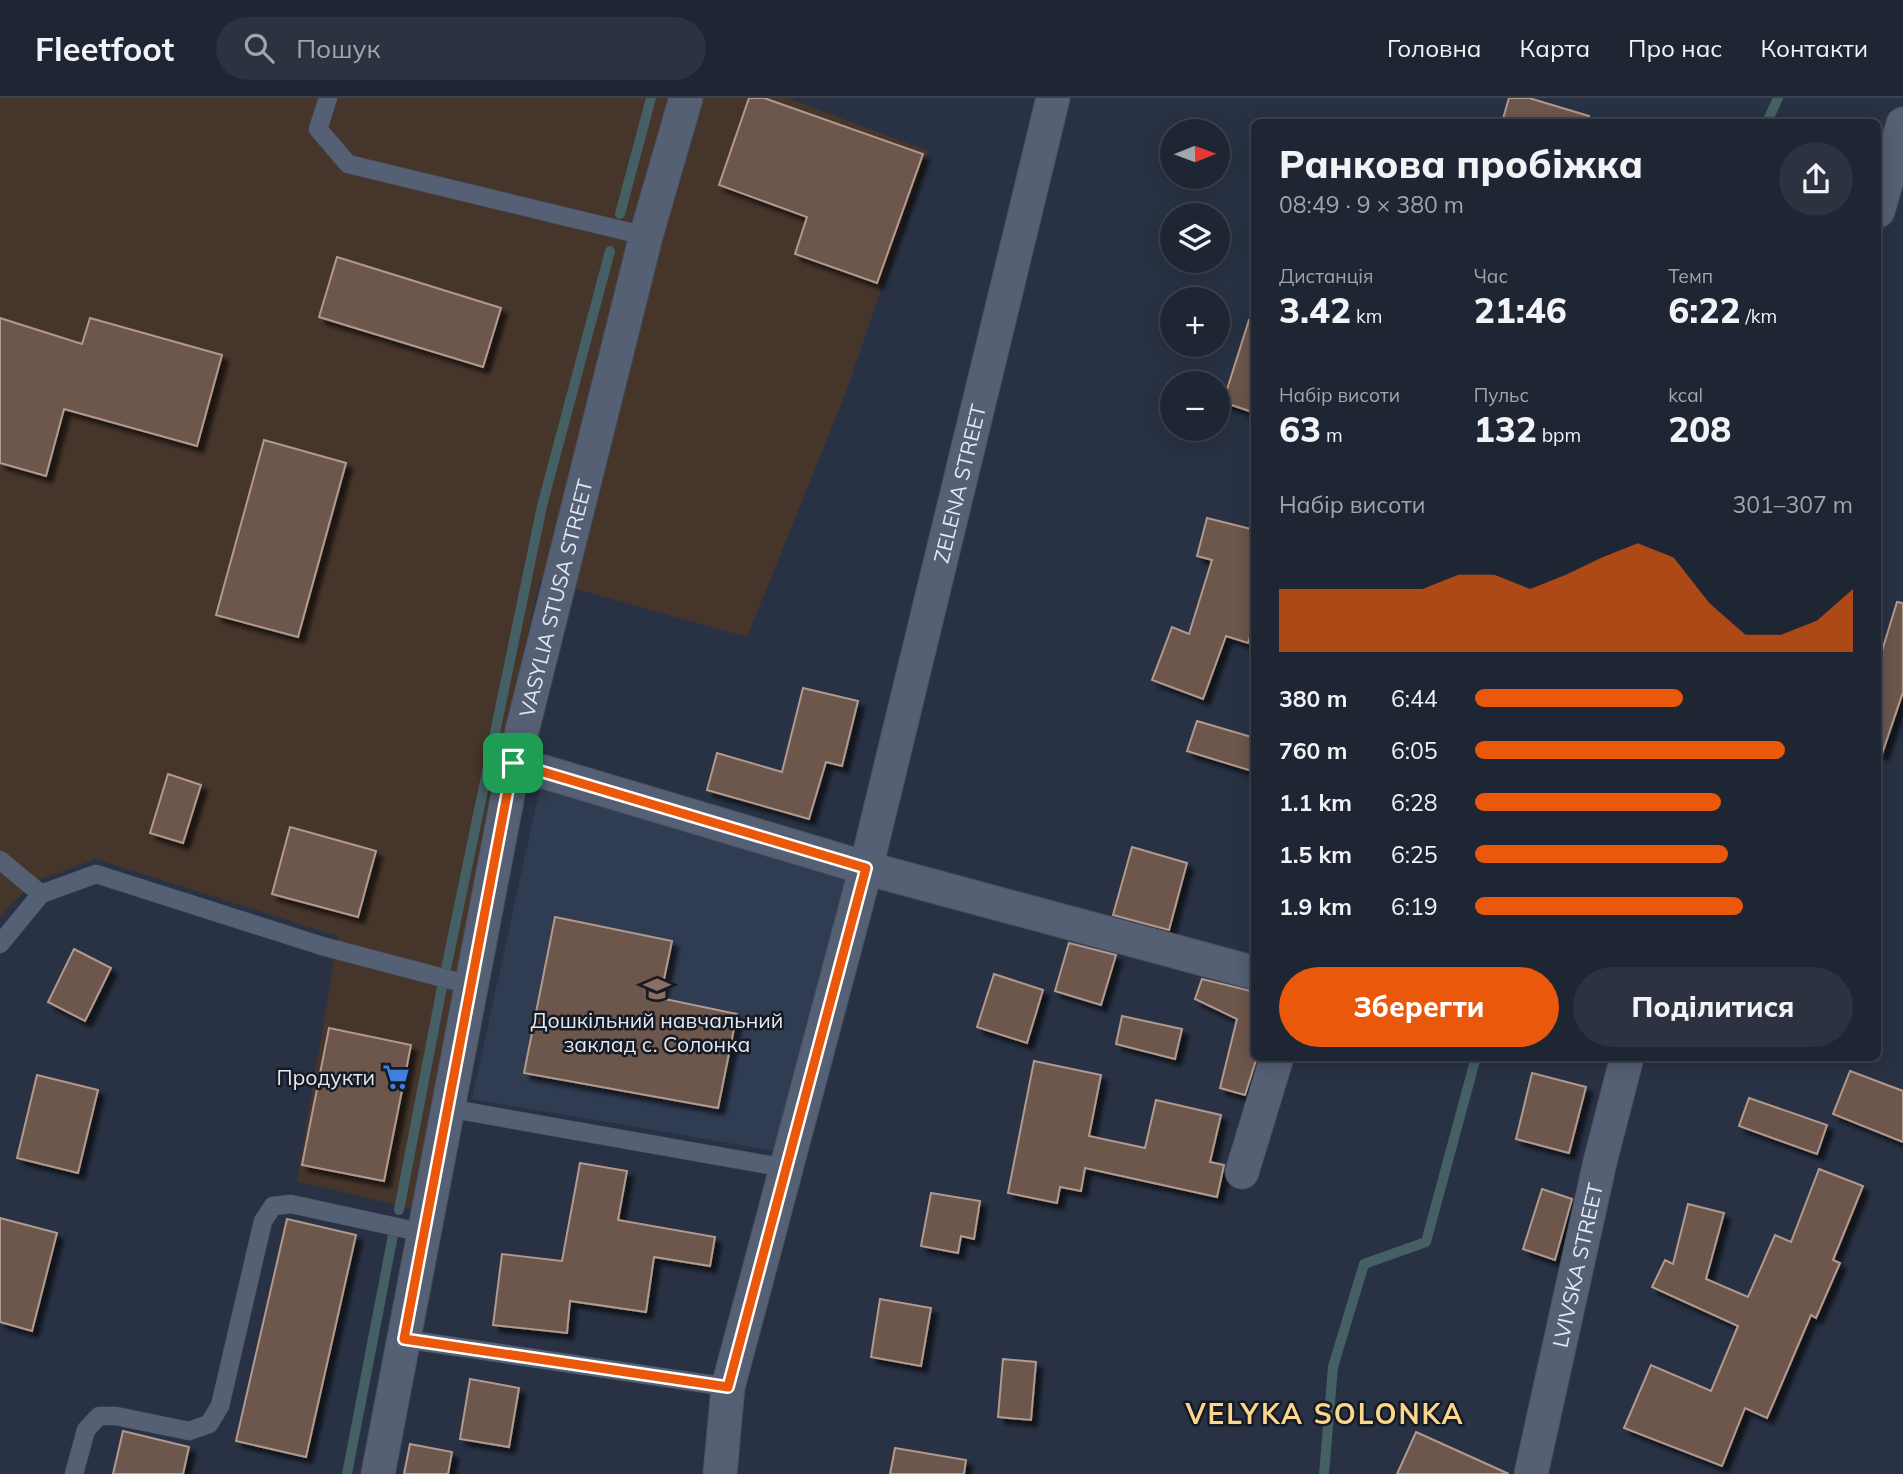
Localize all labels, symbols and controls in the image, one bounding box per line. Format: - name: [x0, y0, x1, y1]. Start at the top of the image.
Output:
- search box: [216, 17, 706, 80]
- text: Fleetfoot: [35, 28, 174, 69]
- icon: search: [240, 29, 278, 67]
- text: Пошук: [296, 32, 380, 65]
- text: Головна: [1387, 33, 1481, 63]
- text: Карта: [1519, 33, 1590, 63]
- text: Про нас: [1628, 33, 1722, 63]
- text: Контакти: [1760, 33, 1868, 63]
- north arrow: [1160, 119, 1230, 189]
- map controls: [1160, 119, 1230, 441]
- text: Ранкова пробіжка: [1279, 140, 1643, 188]
- button: share: [1779, 142, 1853, 216]
- text: 08:49 · 9 × 380 m: [1279, 190, 1464, 219]
- button: layers: [1160, 203, 1230, 273]
- text: Дистанція: [1279, 264, 1374, 288]
- text: Час: [1474, 264, 1508, 288]
- text: Темп: [1668, 264, 1713, 288]
- button: +: [1160, 287, 1230, 357]
- text: 3.42: [1279, 288, 1351, 332]
- text: 21:46: [1474, 288, 1567, 332]
- text: 6:22: [1668, 288, 1740, 332]
- text: km: [1351, 304, 1383, 328]
- text: /km: [1740, 304, 1777, 328]
- button: −: [1160, 371, 1230, 441]
- text: Набір висоти: [1279, 383, 1400, 407]
- text: Пульс: [1474, 383, 1529, 407]
- text: kcal: [1668, 383, 1703, 407]
- street label: ZELENA STREET: [928, 401, 991, 566]
- text: 63: [1279, 407, 1321, 451]
- text: 132: [1474, 407, 1537, 451]
- text: 208: [1668, 407, 1731, 451]
- text: m: [1321, 423, 1343, 447]
- text: bpm: [1537, 423, 1581, 447]
- street label: VASYLIA STUSA STREET: [513, 476, 598, 720]
- text: Набір висоти: [1279, 490, 1425, 519]
- text: 301–307 m: [1732, 490, 1853, 519]
- text: 380 m: [1279, 684, 1347, 713]
- text: 6:44: [1391, 684, 1438, 713]
- pin: [483, 733, 543, 793]
- text: 760 m: [1279, 736, 1347, 765]
- text: 6:05: [1391, 736, 1438, 765]
- icon: arrive: [494, 744, 532, 782]
- text: 1.1 km: [1279, 788, 1352, 817]
- text: 6:28: [1391, 788, 1438, 817]
- text: 1.5 km: [1279, 840, 1352, 869]
- text: 6:25: [1391, 840, 1438, 869]
- text: 1.9 km: [1279, 892, 1352, 921]
- text: 6:19: [1391, 892, 1438, 921]
- button: Зберегти: [1279, 967, 1559, 1047]
- button: Поділитися: [1573, 967, 1853, 1047]
- school or university icon: Дошкільний навчальний заклад с. Солонка: [642, 974, 672, 1004]
- place label: Дошкільний навчальний заклад с. Солонка: [531, 1007, 783, 1057]
- supermarket icon: Продукти: [381, 1062, 411, 1092]
- place label: Продукти: [276, 1064, 375, 1090]
- street label: LVIVSKA STREET: [1546, 1180, 1608, 1350]
- district label: VELYKA SOLONKA: [1184, 1396, 1465, 1431]

